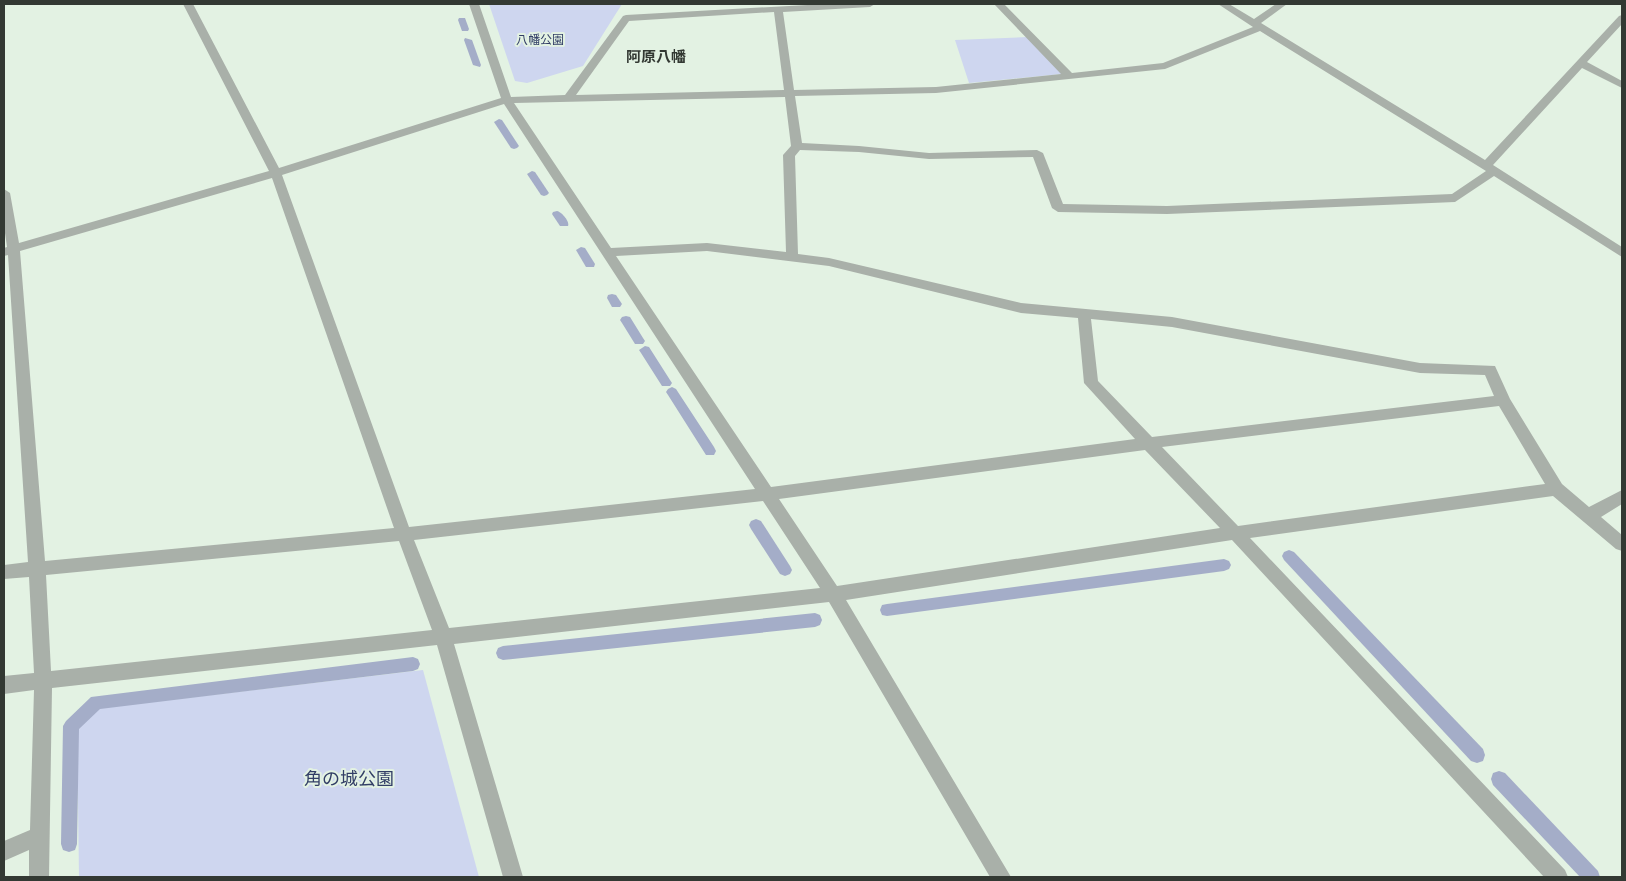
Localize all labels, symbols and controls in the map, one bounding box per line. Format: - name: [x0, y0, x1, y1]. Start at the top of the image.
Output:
- park label: 八幡公園: [516, 31, 564, 49]
- district label: 阿原八幡: [626, 46, 686, 68]
- park label: 角の城公園: [304, 766, 394, 792]

